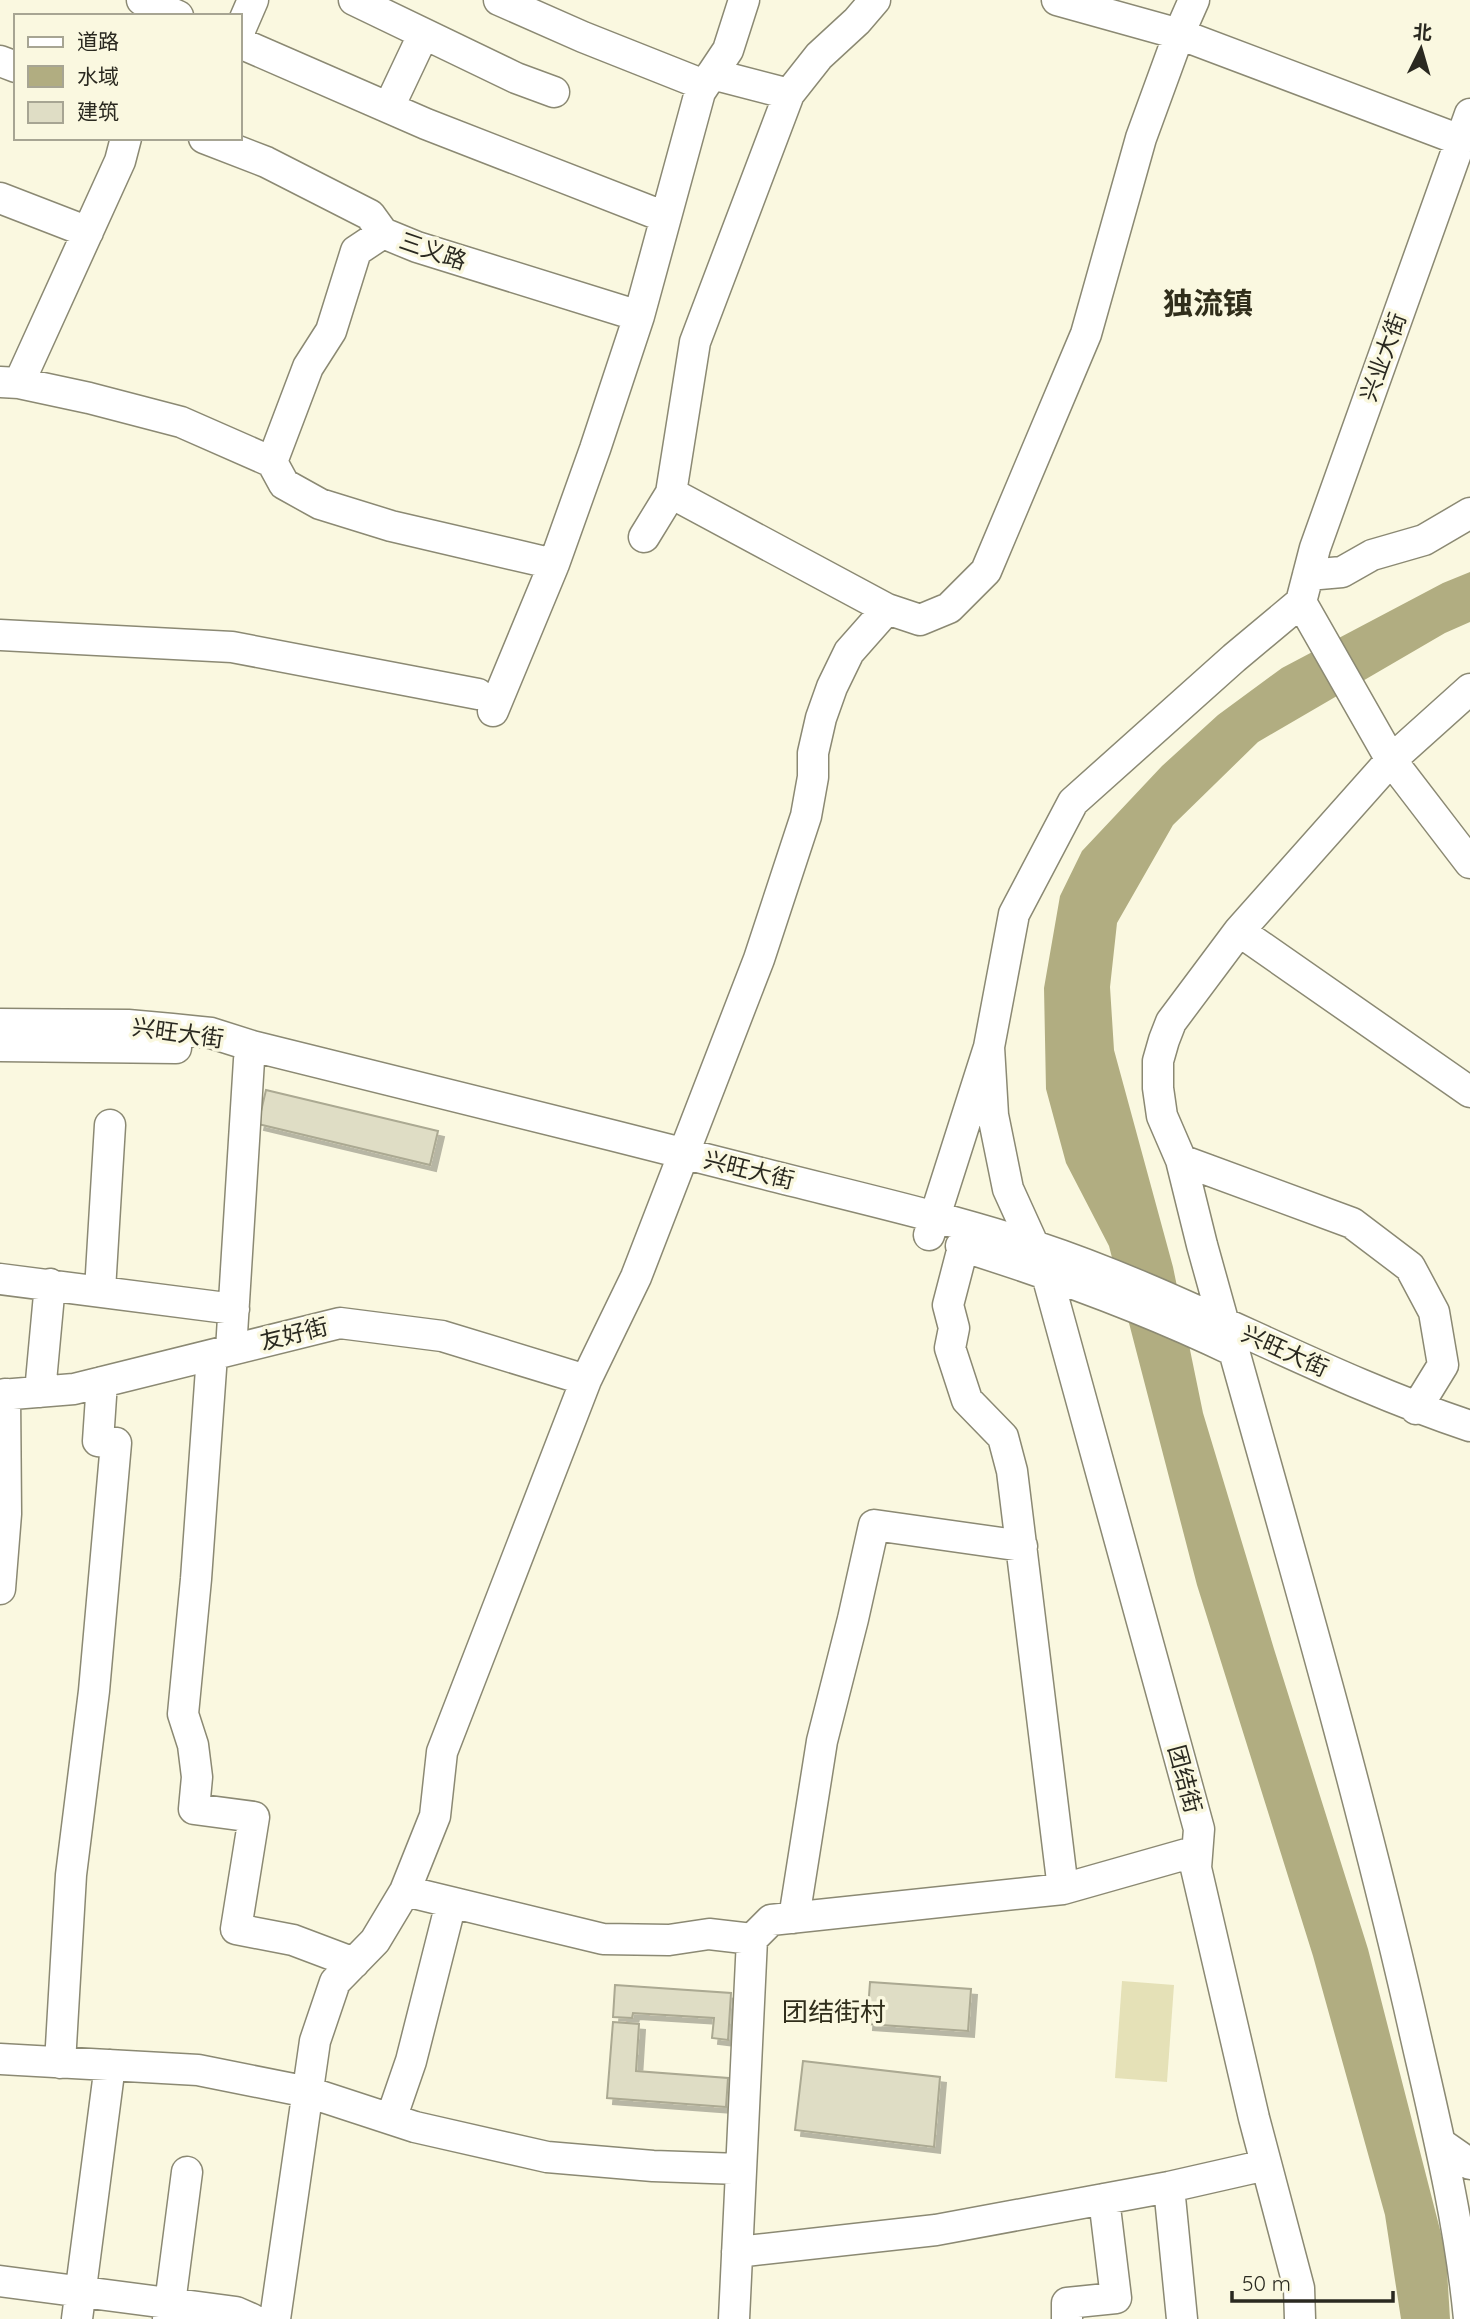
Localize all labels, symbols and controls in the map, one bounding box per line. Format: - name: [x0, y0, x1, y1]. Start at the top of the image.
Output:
- legend: [14, 14, 242, 140]
- north arrow: [1386, 14, 1456, 84]
- text: 北: [1412, 19, 1433, 45]
- text: 道路: [77, 28, 119, 54]
- text: 水域: [77, 63, 119, 89]
- text: 建筑: [77, 98, 119, 124]
- street label: 三义路: [396, 226, 471, 275]
- district label: 独流镇: [1163, 284, 1253, 322]
- street label: 兴业大街: [1353, 309, 1412, 405]
- street label: 兴旺大街: [130, 1012, 226, 1053]
- street label: 兴旺大街: [701, 1144, 797, 1195]
- street label: 友好街: [257, 1311, 331, 1356]
- street label: 兴旺大街: [1237, 1319, 1333, 1382]
- street label: 团结街: [1163, 1742, 1208, 1816]
- district label: 团结街村: [782, 1995, 886, 2028]
- scale bar: [1232, 2260, 1393, 2304]
- text: 50 m: [1242, 2270, 1291, 2296]

